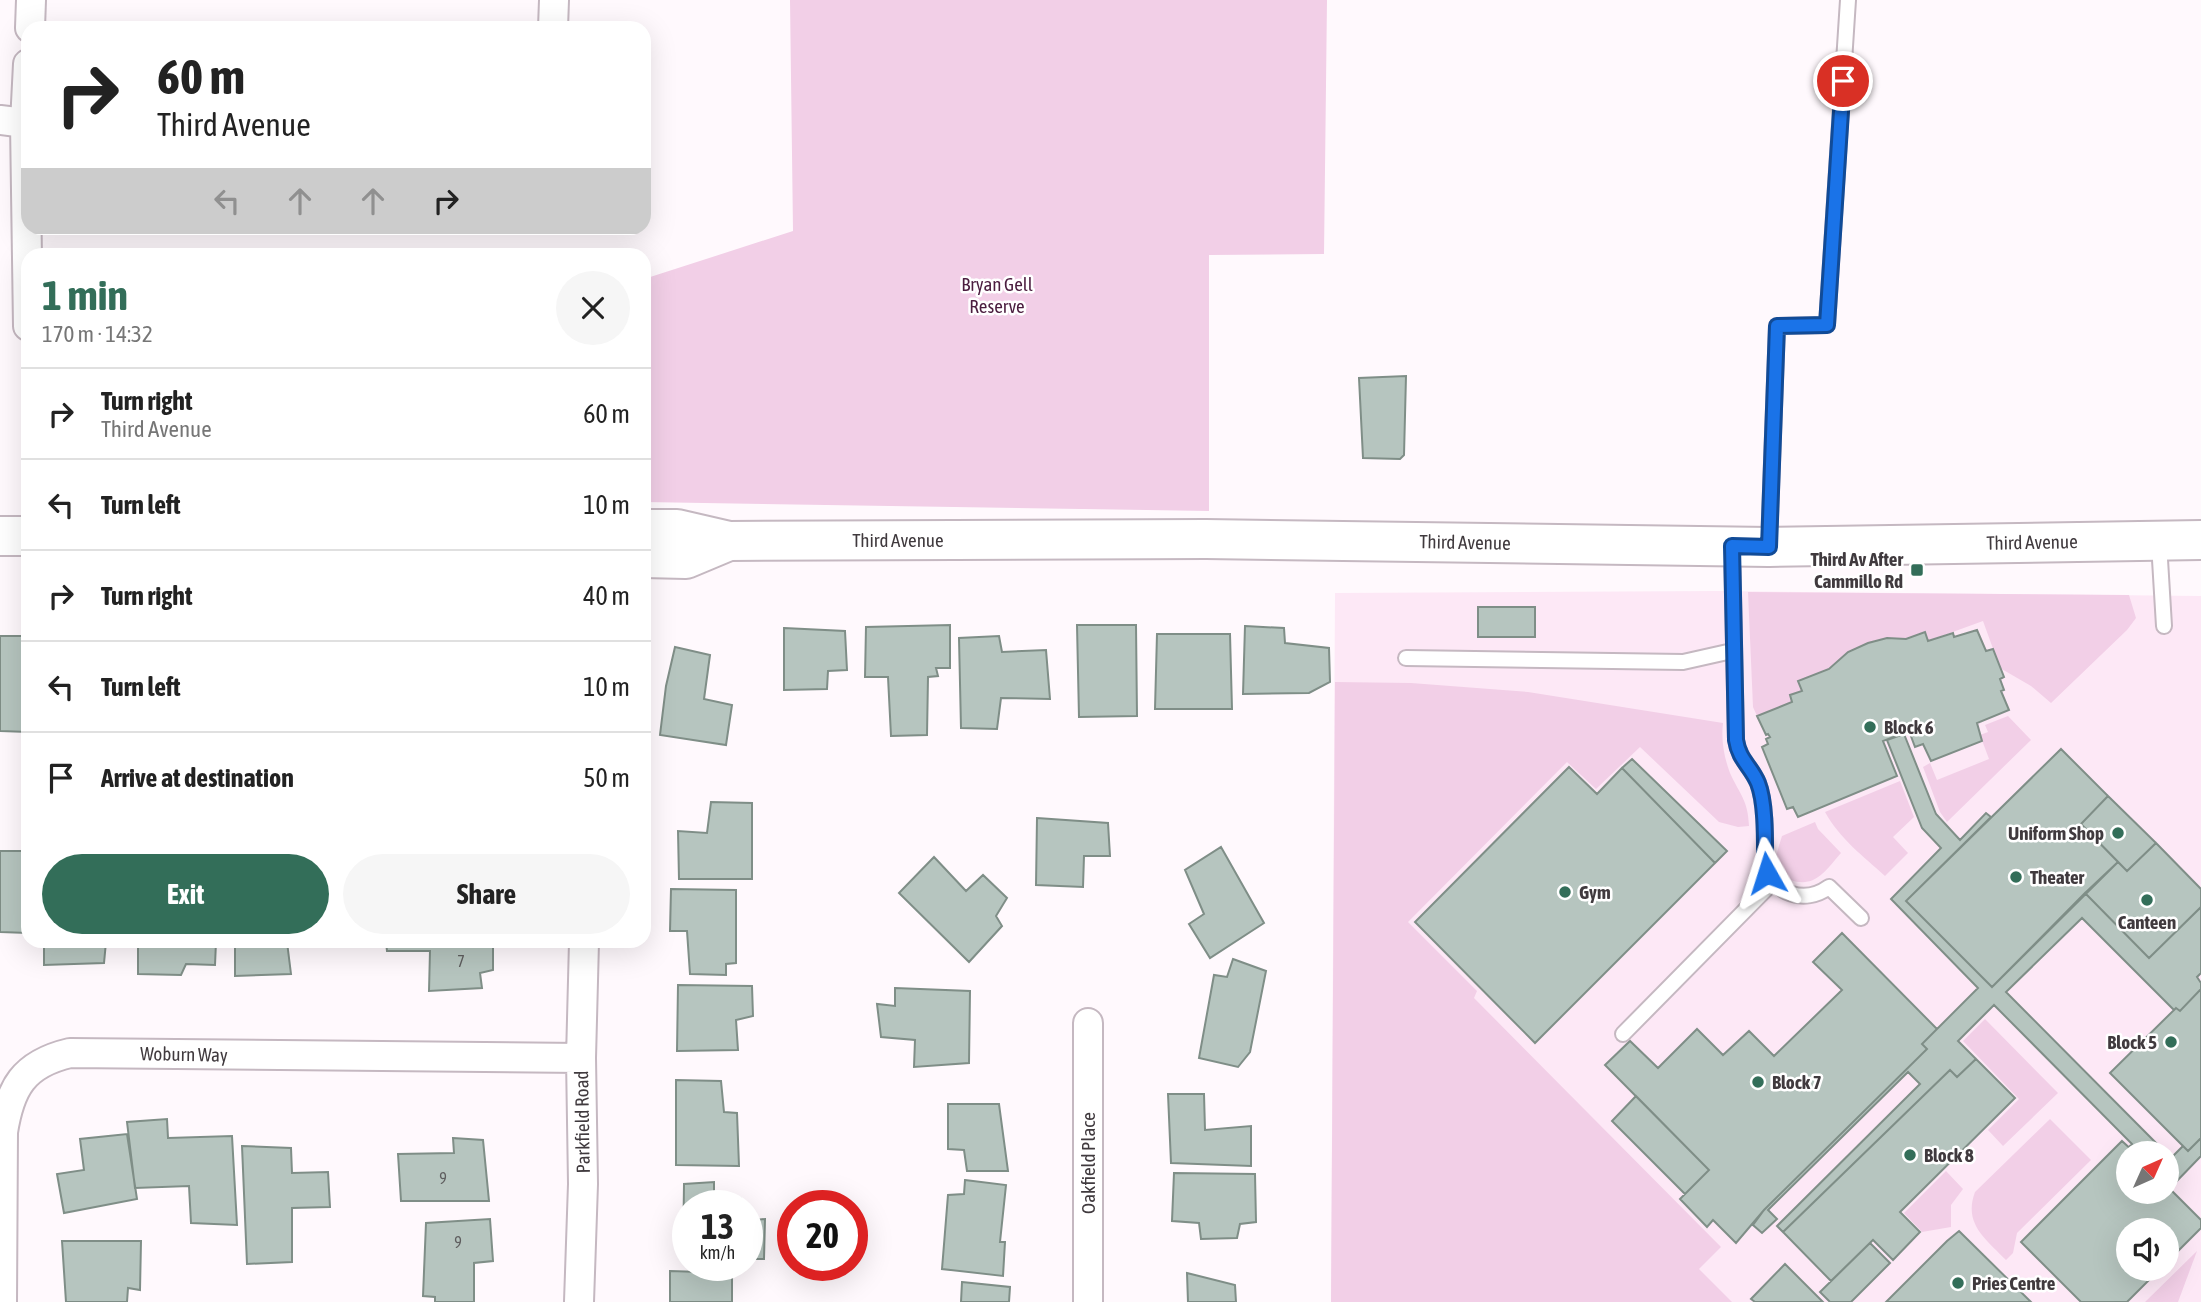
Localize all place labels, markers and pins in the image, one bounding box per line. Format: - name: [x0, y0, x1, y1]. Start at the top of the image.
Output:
- pin: [1813, 51, 1873, 111]
- place label: Third Av After Cammillo Rd: [1810, 548, 1903, 592]
- marker: Third Av After Cammillo Rd: [1909, 562, 1925, 578]
- place label: Block 6: [1884, 716, 1934, 738]
- marker: Block 6: [1862, 719, 1878, 735]
- place label: Uniform Shop: [2008, 822, 2104, 844]
- marker: Uniform Shop: [2110, 825, 2126, 841]
- place label: Theater: [2030, 866, 2085, 888]
- marker: Theater: [2008, 869, 2024, 885]
- place label: Gym: [1579, 881, 1611, 903]
- marker: Gym: [1557, 884, 1573, 900]
- marker: Canteen: [2139, 892, 2155, 908]
- place label: Canteen: [2118, 911, 2176, 933]
- place label: Block 5: [2107, 1031, 2157, 1053]
- marker: Block 5: [2163, 1034, 2179, 1050]
- place label: Block 7: [1772, 1071, 1822, 1093]
- marker: Block 7: [1750, 1074, 1766, 1090]
- place label: Block 8: [1924, 1144, 1974, 1166]
- marker: Block 8: [1902, 1147, 1918, 1163]
- place label: Pries Centre: [1972, 1272, 2056, 1294]
- marker: Pries Centre: [1950, 1275, 1966, 1291]

